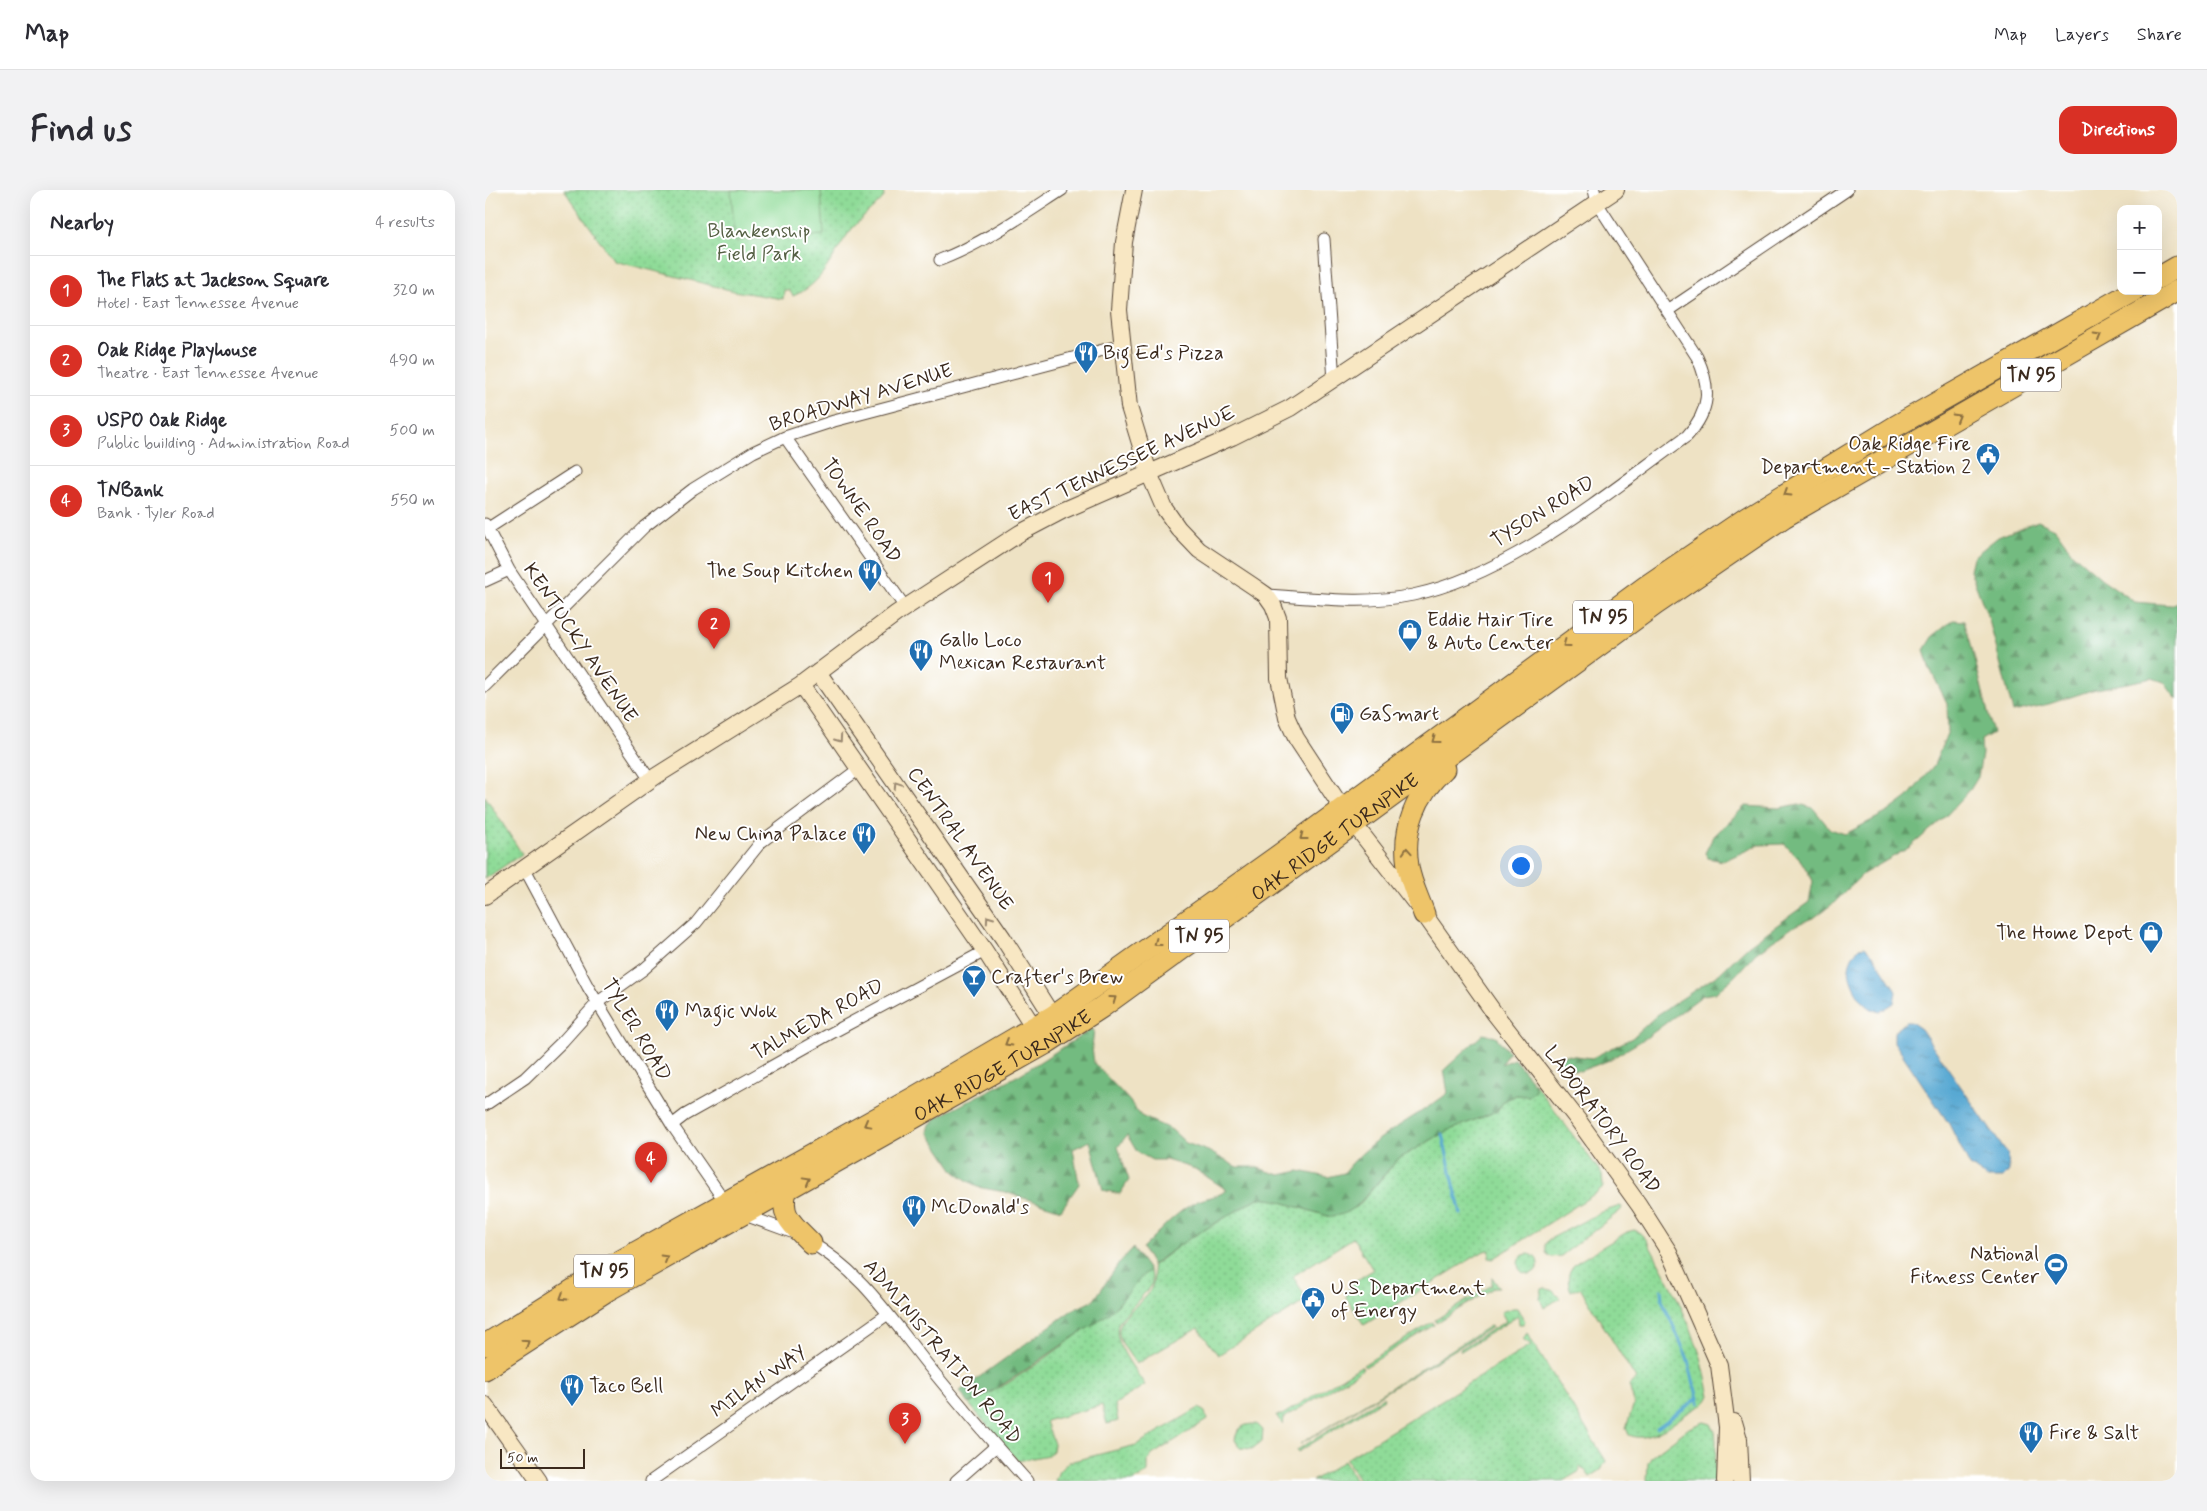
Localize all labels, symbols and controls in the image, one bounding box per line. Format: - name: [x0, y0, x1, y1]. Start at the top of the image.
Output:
- text: Map: [25, 19, 69, 50]
- text: Map: [1994, 23, 2027, 47]
- text: Layers: [2055, 23, 2109, 47]
- text: Share: [2137, 23, 2182, 47]
- button: Directions: [2059, 106, 2177, 154]
- text: Find us: [30, 107, 132, 153]
- map controls: [2117, 205, 2162, 295]
- button: +: [2117, 205, 2162, 250]
- text: Nearby: [50, 209, 114, 237]
- text: 4 results: [375, 212, 435, 233]
- park label: Blankenship Field Park: [707, 218, 811, 268]
- button: −: [2117, 250, 2162, 295]
- text: The Flats at Jackson Square: [97, 268, 329, 293]
- text: 1: [62, 280, 70, 301]
- text: 320 m: [393, 280, 435, 301]
- text: Hotel · East Tennessee Avenue: [97, 293, 299, 314]
- one-way arrow: [2093, 332, 2102, 342]
- text: Oak Ridge Playhouse: [97, 338, 257, 363]
- restaurant icon: Big Ed's Pizza: [1073, 340, 1099, 374]
- place label: Big Ed's Pizza: [1103, 340, 1224, 369]
- text: 2: [62, 350, 70, 371]
- text: 490 m: [389, 350, 435, 371]
- street label: BROADWAY AVENUE: [766, 357, 956, 439]
- road number: TN 95: [2001, 358, 2061, 392]
- text: Theatre · East Tennessee Avenue: [97, 363, 319, 384]
- street label: EAST TENNESSEE AVENUE: [1004, 399, 1240, 529]
- text: USPO Oak Ridge: [97, 408, 227, 433]
- one-way arrow: [1951, 413, 1960, 423]
- text: 3: [62, 420, 70, 441]
- text: 500 m: [390, 420, 435, 441]
- place label: Oak Ridge Fire Department - Station 2: [1760, 431, 1971, 481]
- text: Public building · Administration Road: [97, 433, 350, 454]
- public building icon: Oak Ridge Fire Department - Station 2: [1975, 442, 2001, 476]
- street label: TOWNE ROAD: [815, 453, 907, 569]
- street label: TYSON ROAD: [1486, 469, 1600, 555]
- text: TNBank: [97, 478, 164, 503]
- one-way arrow: [1783, 487, 1792, 496]
- text: 4: [61, 490, 71, 511]
- text: 550 m: [390, 490, 435, 511]
- text: Bank · Tyler Road: [97, 503, 215, 524]
- street label: KENTUCKY AVENUE: [516, 558, 644, 728]
- place label: The Soup Kitchen: [707, 558, 853, 585]
- restaurant icon: The Soup Kitchen: [857, 558, 883, 592]
- pin: 1: [1032, 562, 1064, 603]
- road number: TN 95: [1573, 601, 1633, 634]
- place label: Eddie Hair Tire & Auto Center: [1427, 607, 1554, 657]
- pin: 2: [698, 608, 730, 649]
- shop icon: Eddie Hair Tire & Auto Center: [1397, 618, 1423, 652]
- place label: Gallo Loco Mexican Restaurant: [939, 627, 1106, 677]
- restaurant icon: Gallo Loco Mexican Restaurant: [908, 638, 934, 672]
- one-way arrow: [1562, 638, 1572, 647]
- fuel station icon: GaSmart: [1329, 701, 1355, 735]
- place label: GaSmart: [1359, 701, 1439, 728]
- one-way arrow: [833, 733, 842, 743]
- one-way arrow: [1432, 735, 1441, 743]
- street label: CENTRAL AVENUE: [900, 762, 1020, 916]
- street label: OAK RIDGE TURNPIKE: [1246, 767, 1425, 908]
- one-way arrow: [893, 781, 903, 790]
- place label: New China Palace: [695, 821, 847, 848]
- restaurant icon: New China Palace: [851, 821, 877, 855]
- one-way arrow: [1299, 831, 1309, 840]
- one-way arrow: [1401, 846, 1412, 854]
- your location: [1508, 853, 1534, 879]
- one-way arrow: [986, 915, 995, 924]
- road number: TN 95: [1169, 919, 1229, 952]
- place label: The Home Depot: [1996, 920, 2133, 947]
- shop icon: The Home Depot: [2138, 920, 2164, 954]
- one-way arrow: [1153, 937, 1163, 946]
- bar icon: Crafter's Brew: [961, 964, 987, 998]
- place label: Crafter's Brew: [991, 964, 1123, 991]
- street label: TALMEDA ROAD: [747, 973, 889, 1067]
- street label: TYLER ROAD: [595, 974, 677, 1086]
- one-way arrow: [1107, 997, 1116, 1005]
- restaurant icon: Magic Wok: [654, 998, 680, 1032]
- place label: Magic Wok: [685, 998, 777, 1027]
- street label: OAK RIDGE TURNPIKE: [909, 1004, 1097, 1129]
- one-way arrow: [1005, 1037, 1014, 1047]
- street label: LABORATORY ROAD: [1537, 1041, 1667, 1199]
- one-way arrow: [863, 1118, 872, 1128]
- pin: 4: [635, 1142, 667, 1183]
- one-way arrow: [802, 1176, 811, 1186]
- restaurant icon: McDonald's: [901, 1194, 927, 1228]
- place label: McDonald's: [931, 1194, 1029, 1221]
- place label: National Fitness Center: [1910, 1241, 2040, 1291]
- sports icon: National Fitness Center: [2043, 1252, 2069, 1286]
- road number: TN 95: [574, 1254, 634, 1288]
- one-way arrow: [659, 1254, 668, 1264]
- street label: ADMINISTRATION ROAD: [857, 1254, 1027, 1450]
- place label: U.S. Department of Energy: [1331, 1275, 1485, 1325]
- public building icon: U.S. Department of Energy: [1300, 1286, 1326, 1320]
- one-way arrow: [559, 1290, 568, 1300]
- one-way arrow: [521, 1339, 530, 1349]
- street label: MILAN WAY: [706, 1339, 812, 1425]
- restaurant icon: Taco Bell: [559, 1373, 585, 1407]
- place label: Taco Bell: [589, 1373, 663, 1400]
- pin: 3: [889, 1403, 921, 1444]
- restaurant icon: Fire & Salt: [2018, 1420, 2044, 1454]
- place label: Fire & Salt: [2049, 1420, 2139, 1447]
- scale bar: [500, 1446, 585, 1469]
- text: 50 m: [507, 1449, 538, 1467]

